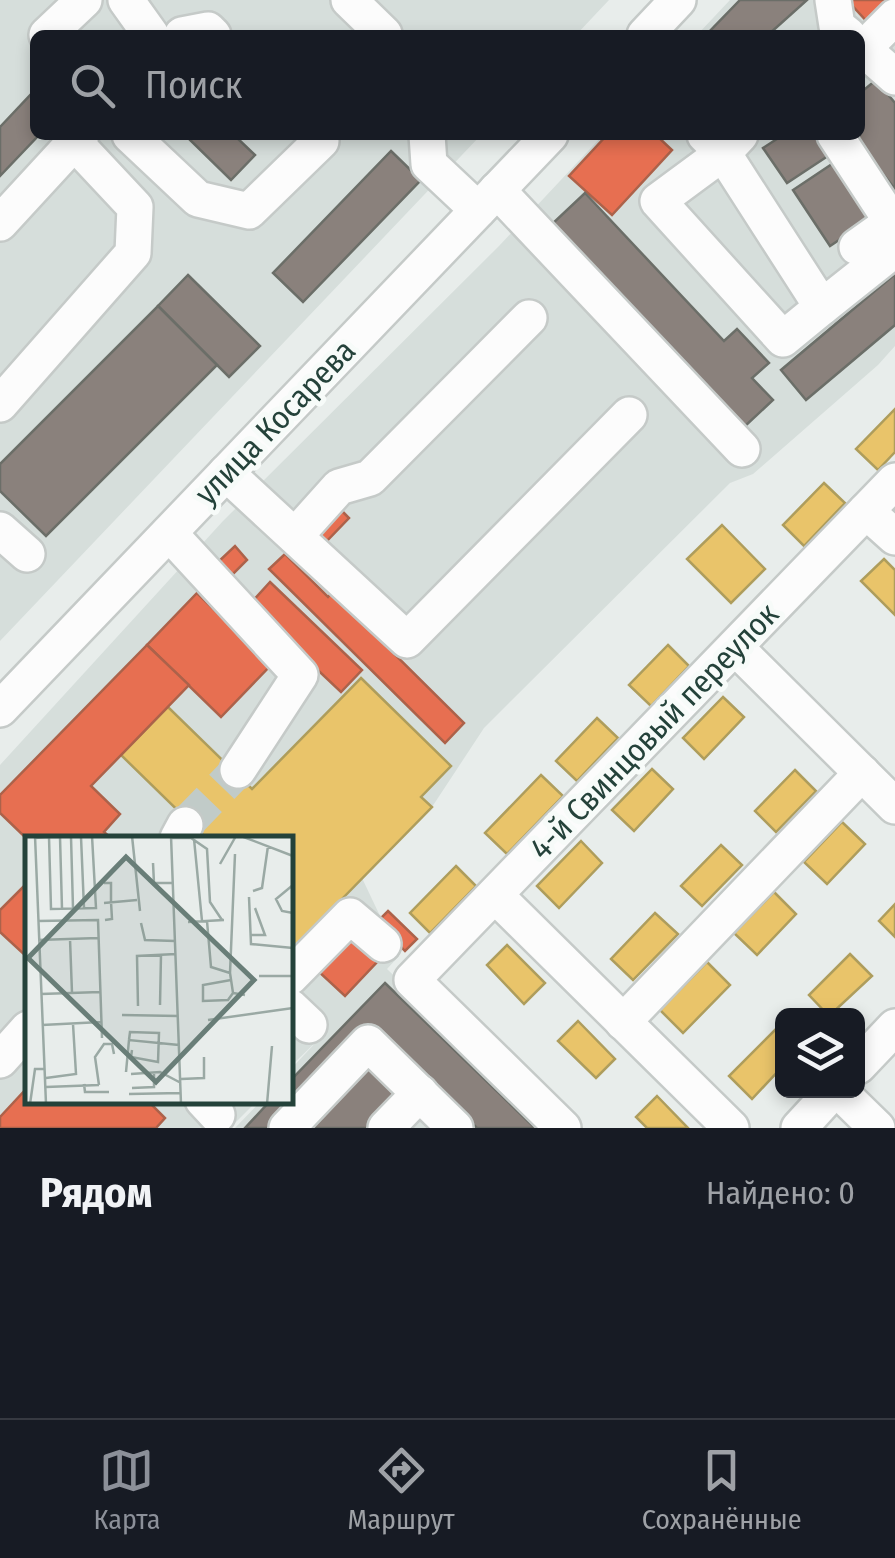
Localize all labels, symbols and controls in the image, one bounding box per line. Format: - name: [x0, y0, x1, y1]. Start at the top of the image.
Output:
- search box: [30, 30, 865, 140]
- icon: search: [65, 58, 120, 113]
- text: Поиск: [145, 62, 242, 108]
- street label: улица Косарева: [187, 332, 363, 512]
- street label: 4-й Свинцовый переулок: [522, 595, 786, 867]
- inset map: [25, 836, 292, 1103]
- map controls: [775, 1008, 865, 1098]
- button: layers: [775, 1008, 865, 1098]
- text: Рядом: [40, 1168, 152, 1218]
- text: Найдено: 0: [706, 1174, 855, 1212]
- tab: Карта: [94, 1443, 160, 1536]
- tab: Маршрут: [347, 1443, 455, 1536]
- tab: Сохранённые: [642, 1443, 801, 1536]

